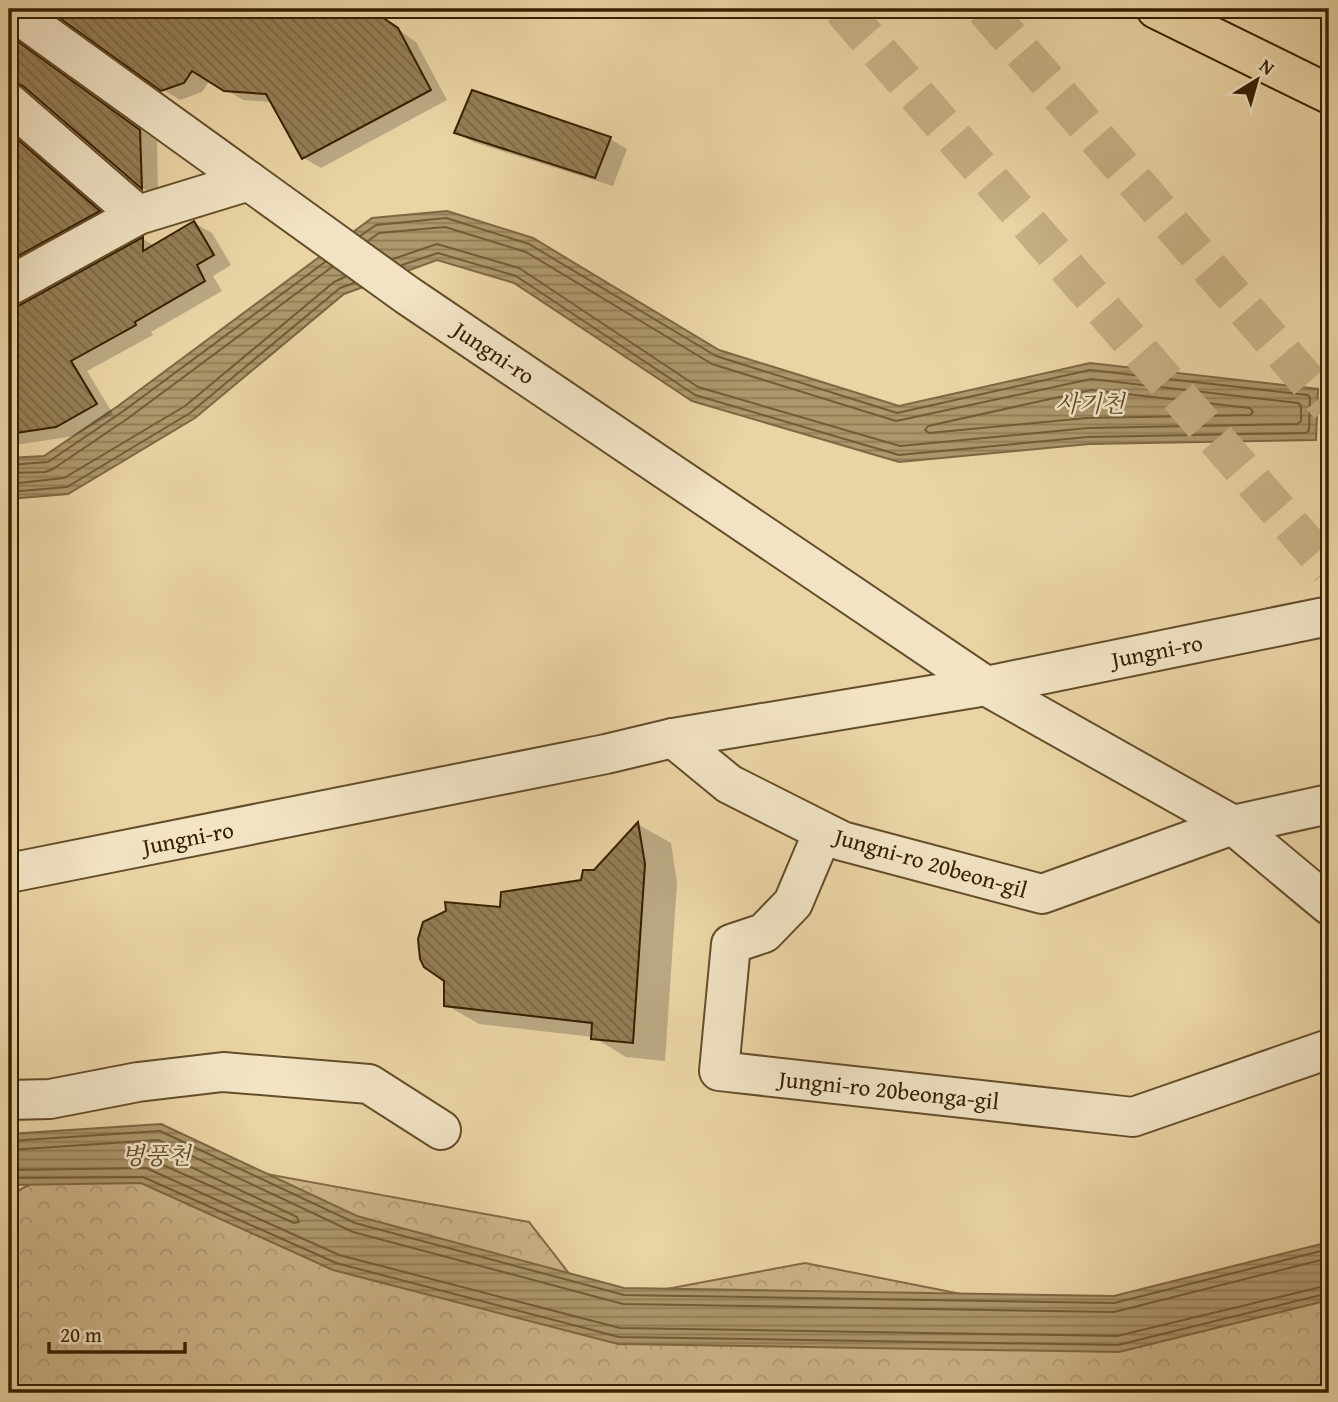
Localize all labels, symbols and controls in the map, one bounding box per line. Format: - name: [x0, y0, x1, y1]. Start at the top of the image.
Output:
- north arrow: [1222, 46, 1292, 116]
- text: N: [1254, 51, 1281, 82]
- street label: Jungni-ro: [444, 311, 542, 392]
- water label: 사기천: [1055, 386, 1127, 421]
- street label: Jungni-ro: [1106, 626, 1205, 676]
- street label: Jungni-ro: [137, 813, 236, 863]
- street label: Jungni-ro 20beon-gil: [828, 818, 1031, 906]
- street label: Jungni-ro 20beonga-gil: [774, 1061, 1001, 1117]
- water label: 병풍천: [121, 1138, 193, 1173]
- scale bar: [49, 1311, 186, 1355]
- text: 20 m: [60, 1319, 102, 1350]

